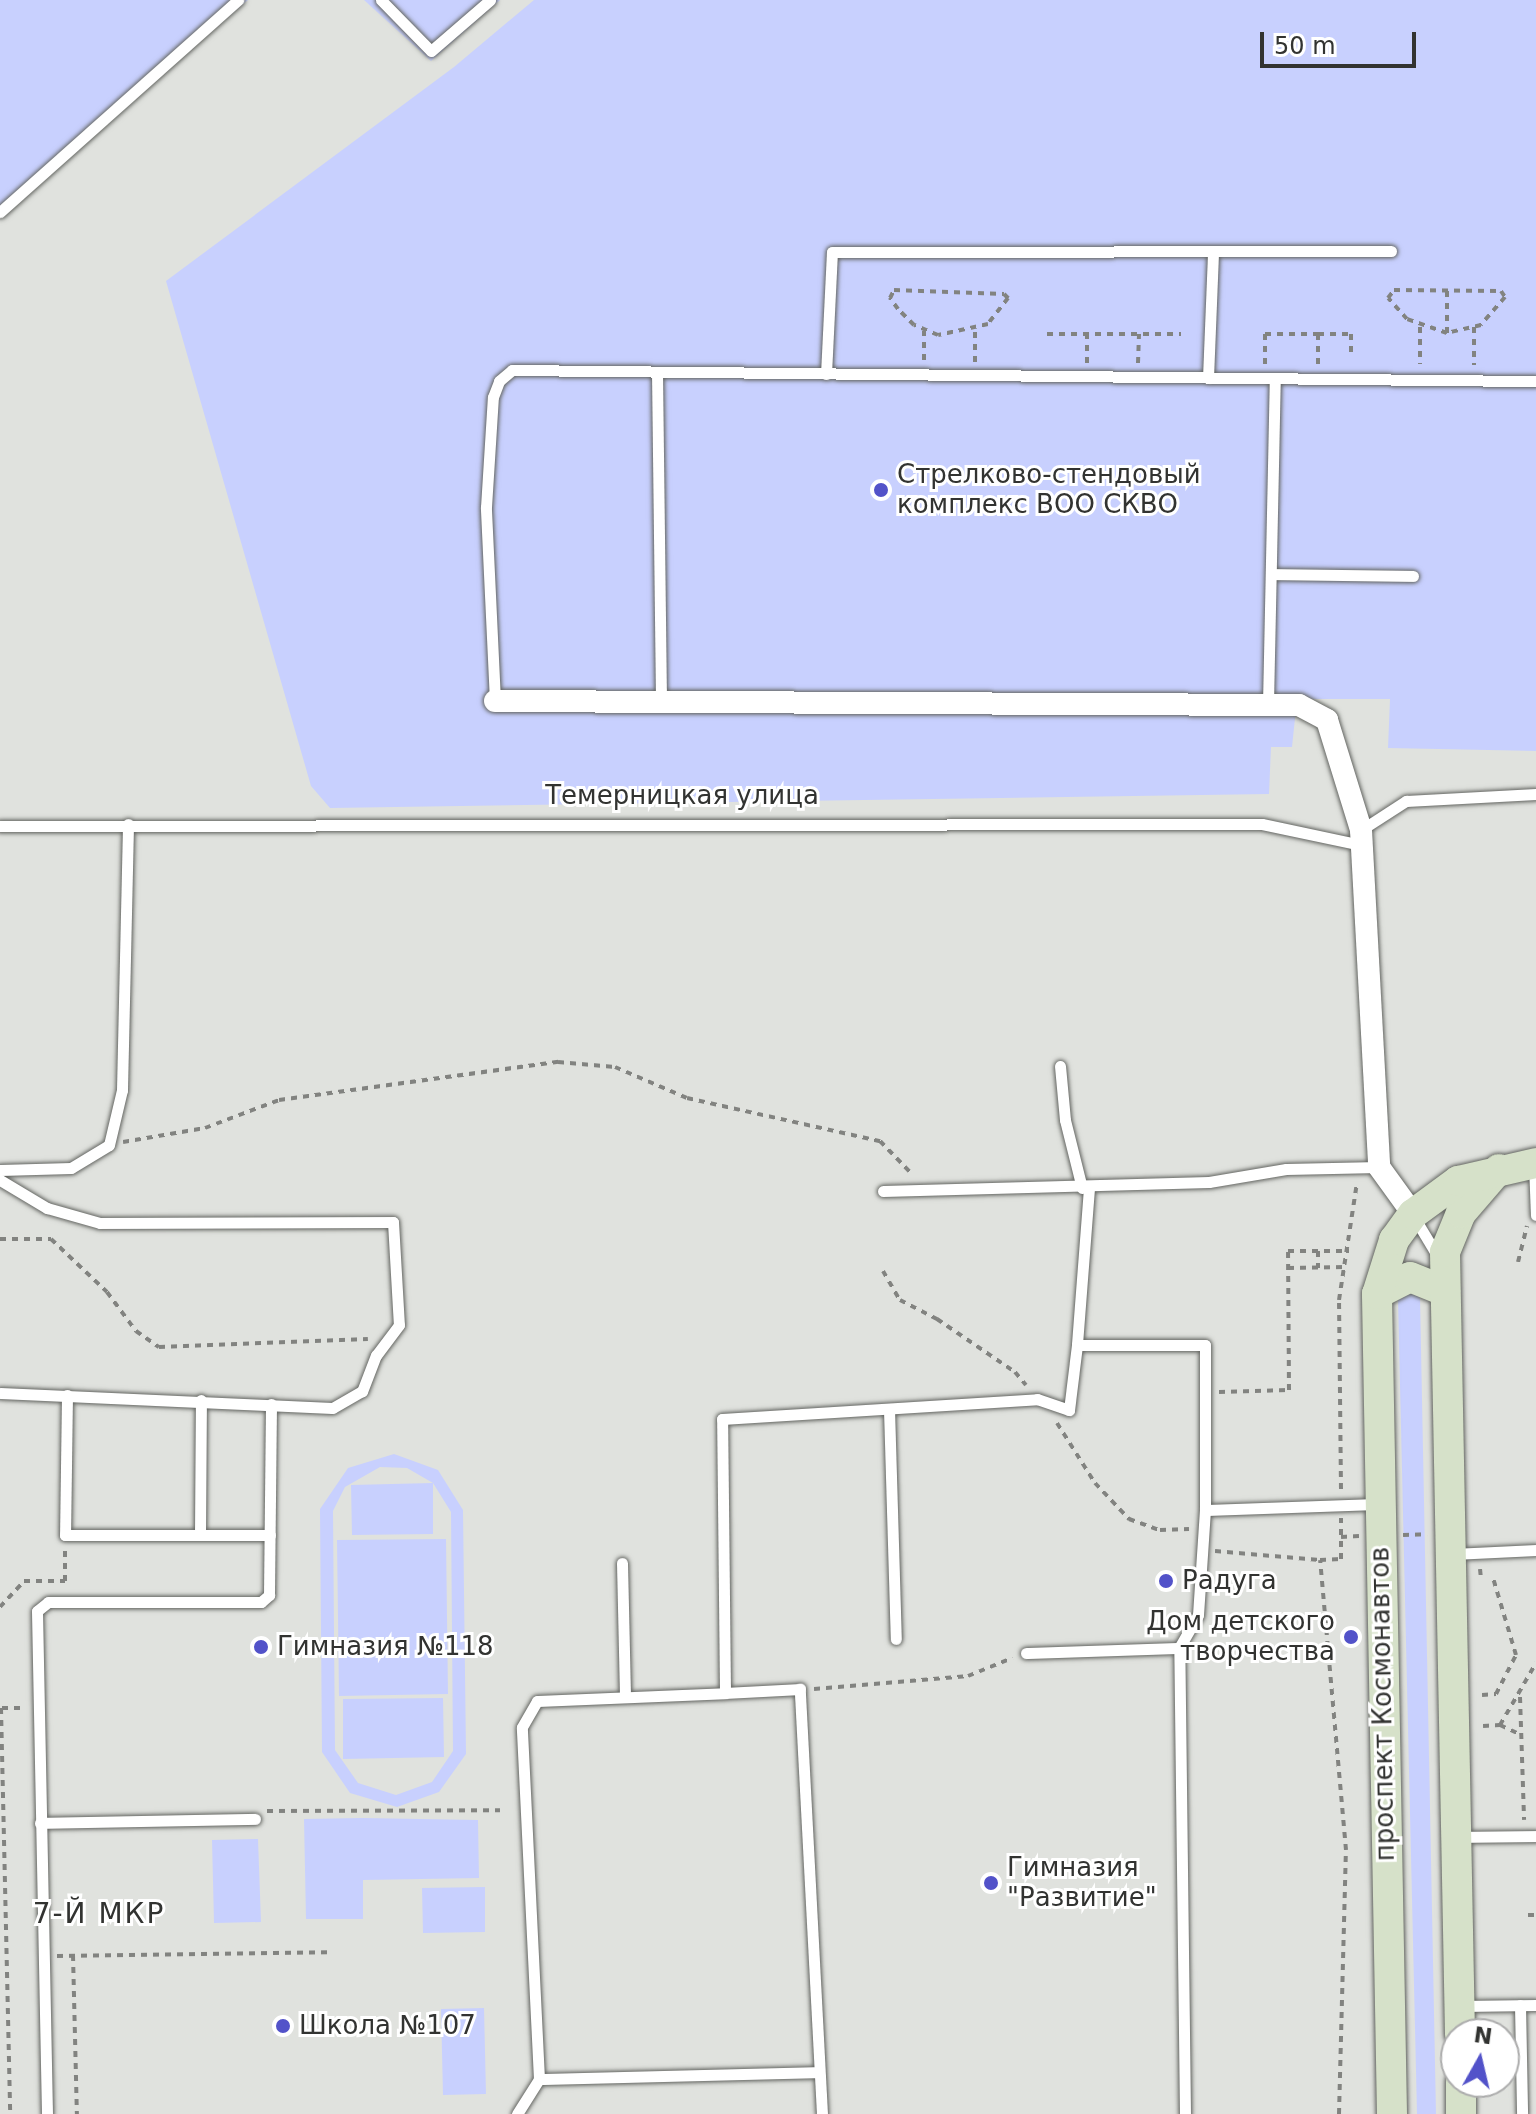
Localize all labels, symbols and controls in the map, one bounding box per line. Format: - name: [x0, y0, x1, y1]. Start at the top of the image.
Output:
- scale bar: [1264, 16, 1420, 66]
- text: 50 m: [1274, 32, 1336, 60]
- place label: Стрелково-стендовый комплекс ВОО СКВО: [897, 459, 1201, 520]
- marker: Стрелково-стендовый комплекс ВОО СКВО: [872, 481, 890, 499]
- street label: Темерницкая улица: [545, 780, 819, 812]
- street label: проспект Космонавтов: [1365, 1546, 1401, 1862]
- place label: Радуга: [1182, 1565, 1277, 1597]
- marker: Радуга: [1157, 1572, 1175, 1590]
- place label: Дом детского творчества: [1146, 1606, 1335, 1668]
- marker: Дом детского творчества: [1342, 1628, 1360, 1646]
- place label: Гимназия №118: [277, 1631, 494, 1663]
- marker: Гимназия №118: [252, 1638, 270, 1656]
- place label: Гимназия "Развитие": [1007, 1852, 1157, 1914]
- marker: Гимназия "Развитие": [982, 1874, 1000, 1892]
- district label: 7-Й МКР: [33, 1897, 165, 1931]
- place label: Школа №107: [299, 2010, 476, 2042]
- marker: Школа №107: [274, 2017, 292, 2035]
- north arrow: [1440, 2018, 1520, 2098]
- text: N: [1472, 2022, 1494, 2049]

